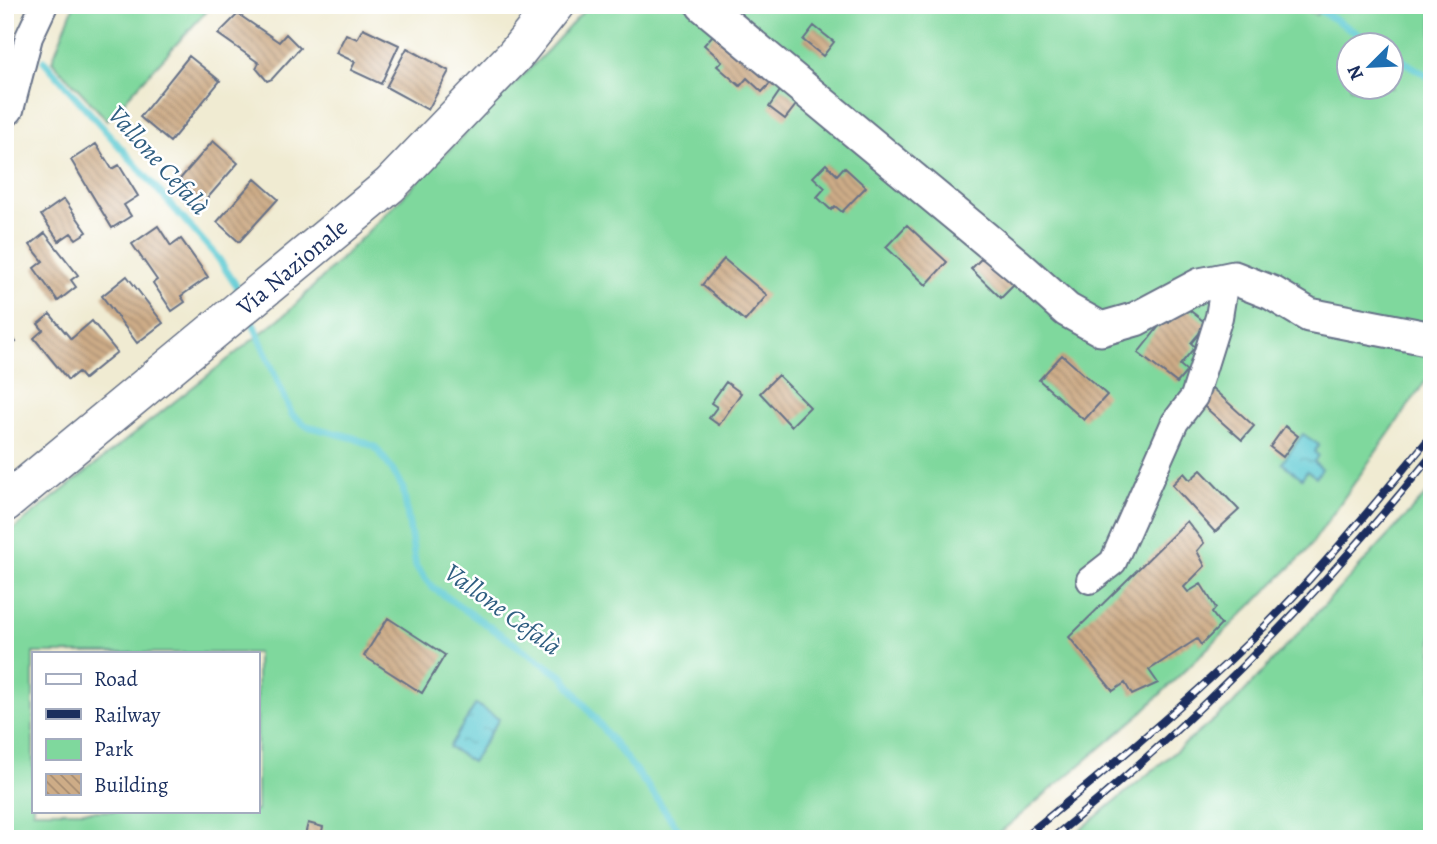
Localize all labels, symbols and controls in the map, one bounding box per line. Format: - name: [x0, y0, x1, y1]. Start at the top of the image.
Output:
- north arrow: [1336, 32, 1406, 102]
- text: N: [1341, 61, 1370, 84]
- water label: Vallone Cefalà: [100, 98, 217, 223]
- street label: Via Nazionale: [229, 211, 354, 323]
- water label: Vallone Cefalà: [437, 555, 568, 664]
- legend: [32, 652, 259, 812]
- text: Road: [94, 665, 138, 693]
- text: Railway: [94, 701, 161, 729]
- text: Park: [94, 735, 134, 763]
- text: Building: [94, 771, 169, 799]

